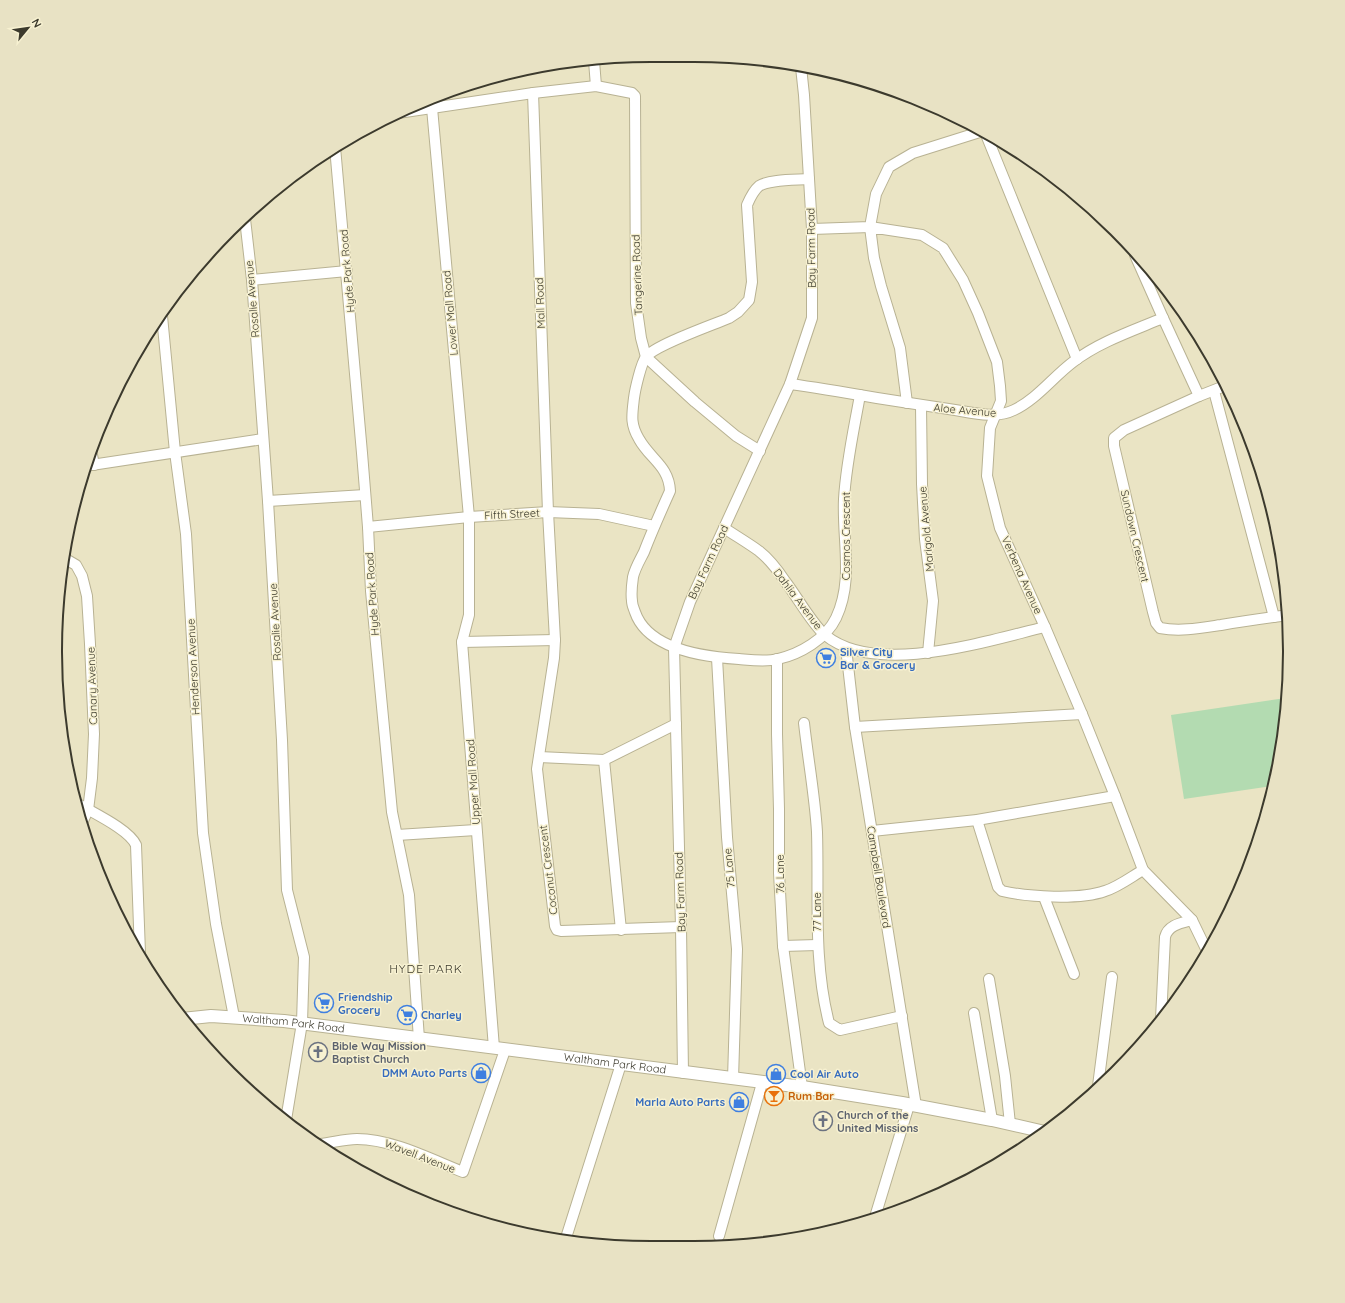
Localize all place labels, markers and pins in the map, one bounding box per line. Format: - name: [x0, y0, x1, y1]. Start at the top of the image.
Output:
- place label: Silver City Bar & Grocery: [840, 645, 915, 672]
- supermarket icon: Silver City Bar & Grocery: [815, 647, 837, 669]
- place label: Friendship Grocery: [338, 990, 393, 1017]
- supermarket icon: Friendship Grocery: [313, 992, 335, 1014]
- supermarket icon: Charley: [396, 1004, 418, 1026]
- place label: Charley: [421, 1008, 462, 1022]
- place label: Bible Way Mission Baptist Church: [332, 1039, 426, 1066]
- church icon: Bible Way Mission Baptist Church: [307, 1041, 329, 1063]
- shop icon: DMM Auto Parts: [470, 1062, 492, 1084]
- shop icon: Cool Air Auto: [765, 1063, 787, 1085]
- place label: DMM Auto Parts: [382, 1066, 467, 1080]
- place label: Cool Air Auto: [790, 1067, 859, 1081]
- bar icon: Rum Bar: [763, 1085, 785, 1107]
- place label: Rum Bar: [788, 1089, 834, 1103]
- shop icon: Marla Auto Parts: [728, 1091, 750, 1113]
- place label: Marla Auto Parts: [635, 1095, 725, 1109]
- place label: Church of the United Missions: [837, 1108, 918, 1135]
- church icon: Church of the United Missions: [812, 1110, 834, 1132]

